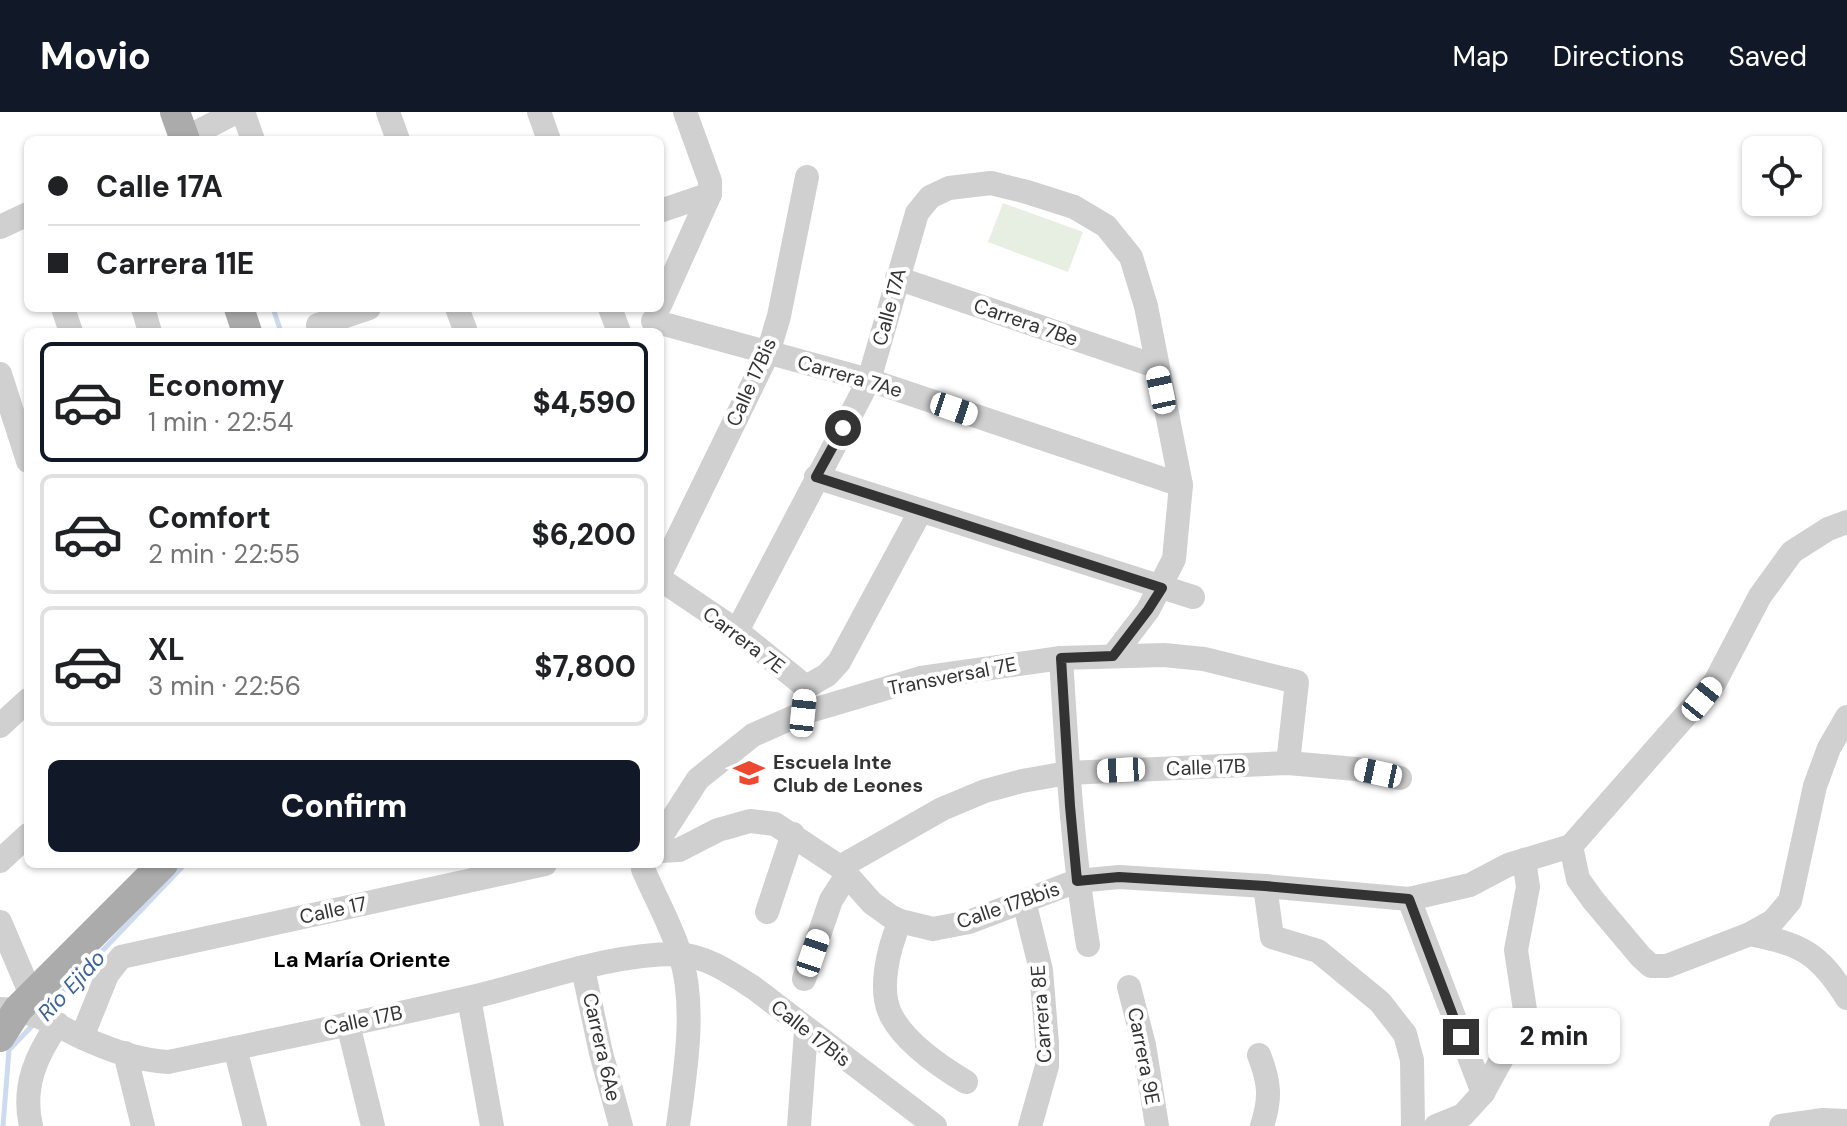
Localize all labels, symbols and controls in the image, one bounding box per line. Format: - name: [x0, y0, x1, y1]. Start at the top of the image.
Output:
- text: Movio: [40, 31, 151, 81]
- text: Map: [1452, 38, 1509, 75]
- text: Directions: [1553, 38, 1685, 75]
- text: Saved: [1729, 38, 1807, 75]
- map controls: [1742, 136, 1822, 216]
- button: locate: [1742, 136, 1822, 216]
- text: Calle 17A: [96, 167, 223, 206]
- text: Carrera 11E: [96, 244, 254, 283]
- street label: Calle 17A: [866, 265, 912, 349]
- street label: Carrera 7Be: [970, 292, 1082, 352]
- street label: Calle 17Bis: [720, 333, 782, 431]
- street label: Carrera 7Ae: [795, 349, 905, 403]
- car: [1144, 364, 1178, 416]
- icon: car: [52, 366, 124, 438]
- text: Economy: [148, 366, 285, 405]
- text: $4,590: [532, 383, 636, 422]
- car: [927, 390, 981, 428]
- text: 1 min · 22:54: [148, 405, 293, 439]
- route start: [825, 410, 861, 446]
- icon: car: [52, 498, 124, 570]
- text: Comfort: [148, 498, 271, 537]
- text: $6,200: [532, 515, 636, 554]
- text: 2 min · 22:55: [148, 537, 300, 571]
- street label: Carrera 7E: [698, 601, 790, 679]
- icon: car: [52, 630, 124, 702]
- text: XL: [148, 630, 185, 669]
- text: $7,800: [534, 647, 636, 686]
- street label: Transversal 7E: [885, 651, 1019, 701]
- text: 3 min · 22:56: [148, 669, 301, 703]
- car: [1678, 673, 1726, 725]
- car: [789, 688, 817, 738]
- place label: Escuela Inte Club de Leones: [773, 749, 923, 798]
- street label: Calle 17B: [1166, 753, 1246, 781]
- school or university icon: Escuela Inte Club de Leones: [732, 756, 766, 790]
- car: [1352, 756, 1404, 790]
- car: [1096, 757, 1146, 783]
- button: Confirm: [48, 760, 640, 852]
- street label: Calle 17Bbis: [953, 875, 1063, 935]
- street label: Calle 17: [297, 890, 369, 930]
- car: [794, 926, 832, 980]
- water label: Río Ejido: [31, 944, 112, 1027]
- district label: La María Oriente: [273, 945, 451, 974]
- street label: Carrera 8E: [1025, 964, 1057, 1064]
- street label: Carrera 6Ae: [577, 990, 627, 1104]
- street label: Calle 17Bis: [766, 994, 856, 1072]
- street label: Calle 17B: [321, 999, 405, 1041]
- street label: Carrera 9E: [1122, 1005, 1166, 1107]
- callout: 2 min: [1489, 1009, 1621, 1065]
- route end: [1443, 1019, 1479, 1055]
- text: 2 min: [1519, 1019, 1589, 1053]

